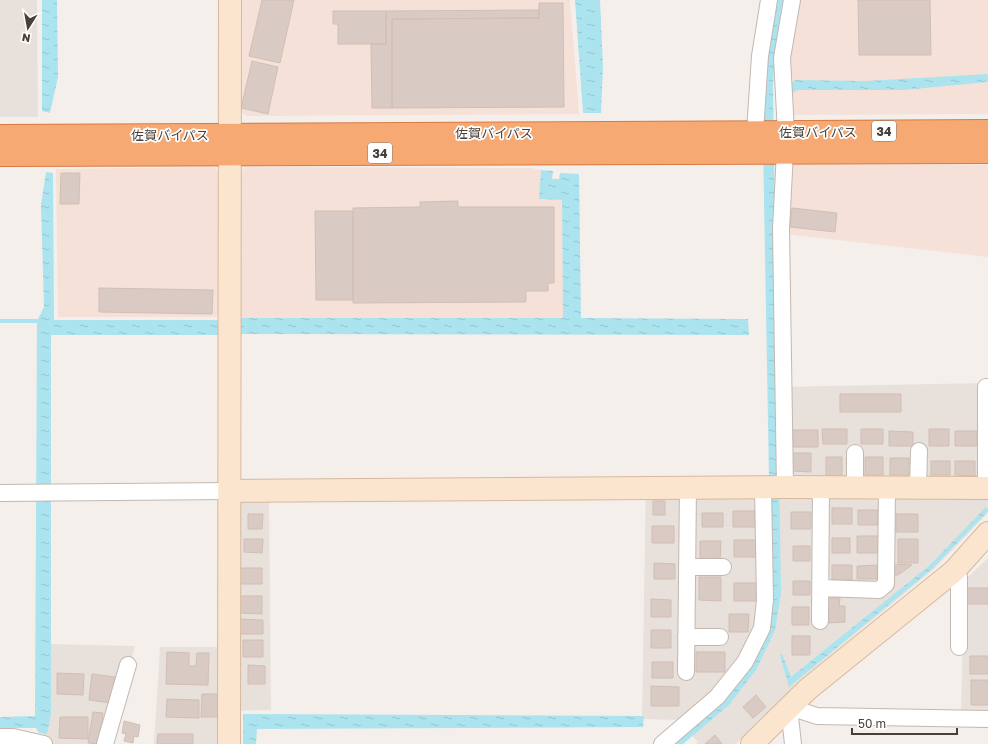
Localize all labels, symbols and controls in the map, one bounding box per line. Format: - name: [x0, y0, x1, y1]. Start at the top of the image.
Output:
- north arrow: [8, 8, 48, 48]
- text: N: [21, 31, 31, 45]
- road number: 34: [872, 121, 896, 141]
- street label: 佐賀バイパス: [779, 124, 857, 140]
- street label: 佐賀バイパス: [455, 125, 533, 141]
- street label: 佐賀バイパス: [131, 127, 209, 143]
- road number: 34: [368, 143, 392, 163]
- scale bar: [852, 710, 957, 736]
- text: 50 m: [858, 716, 886, 731]

